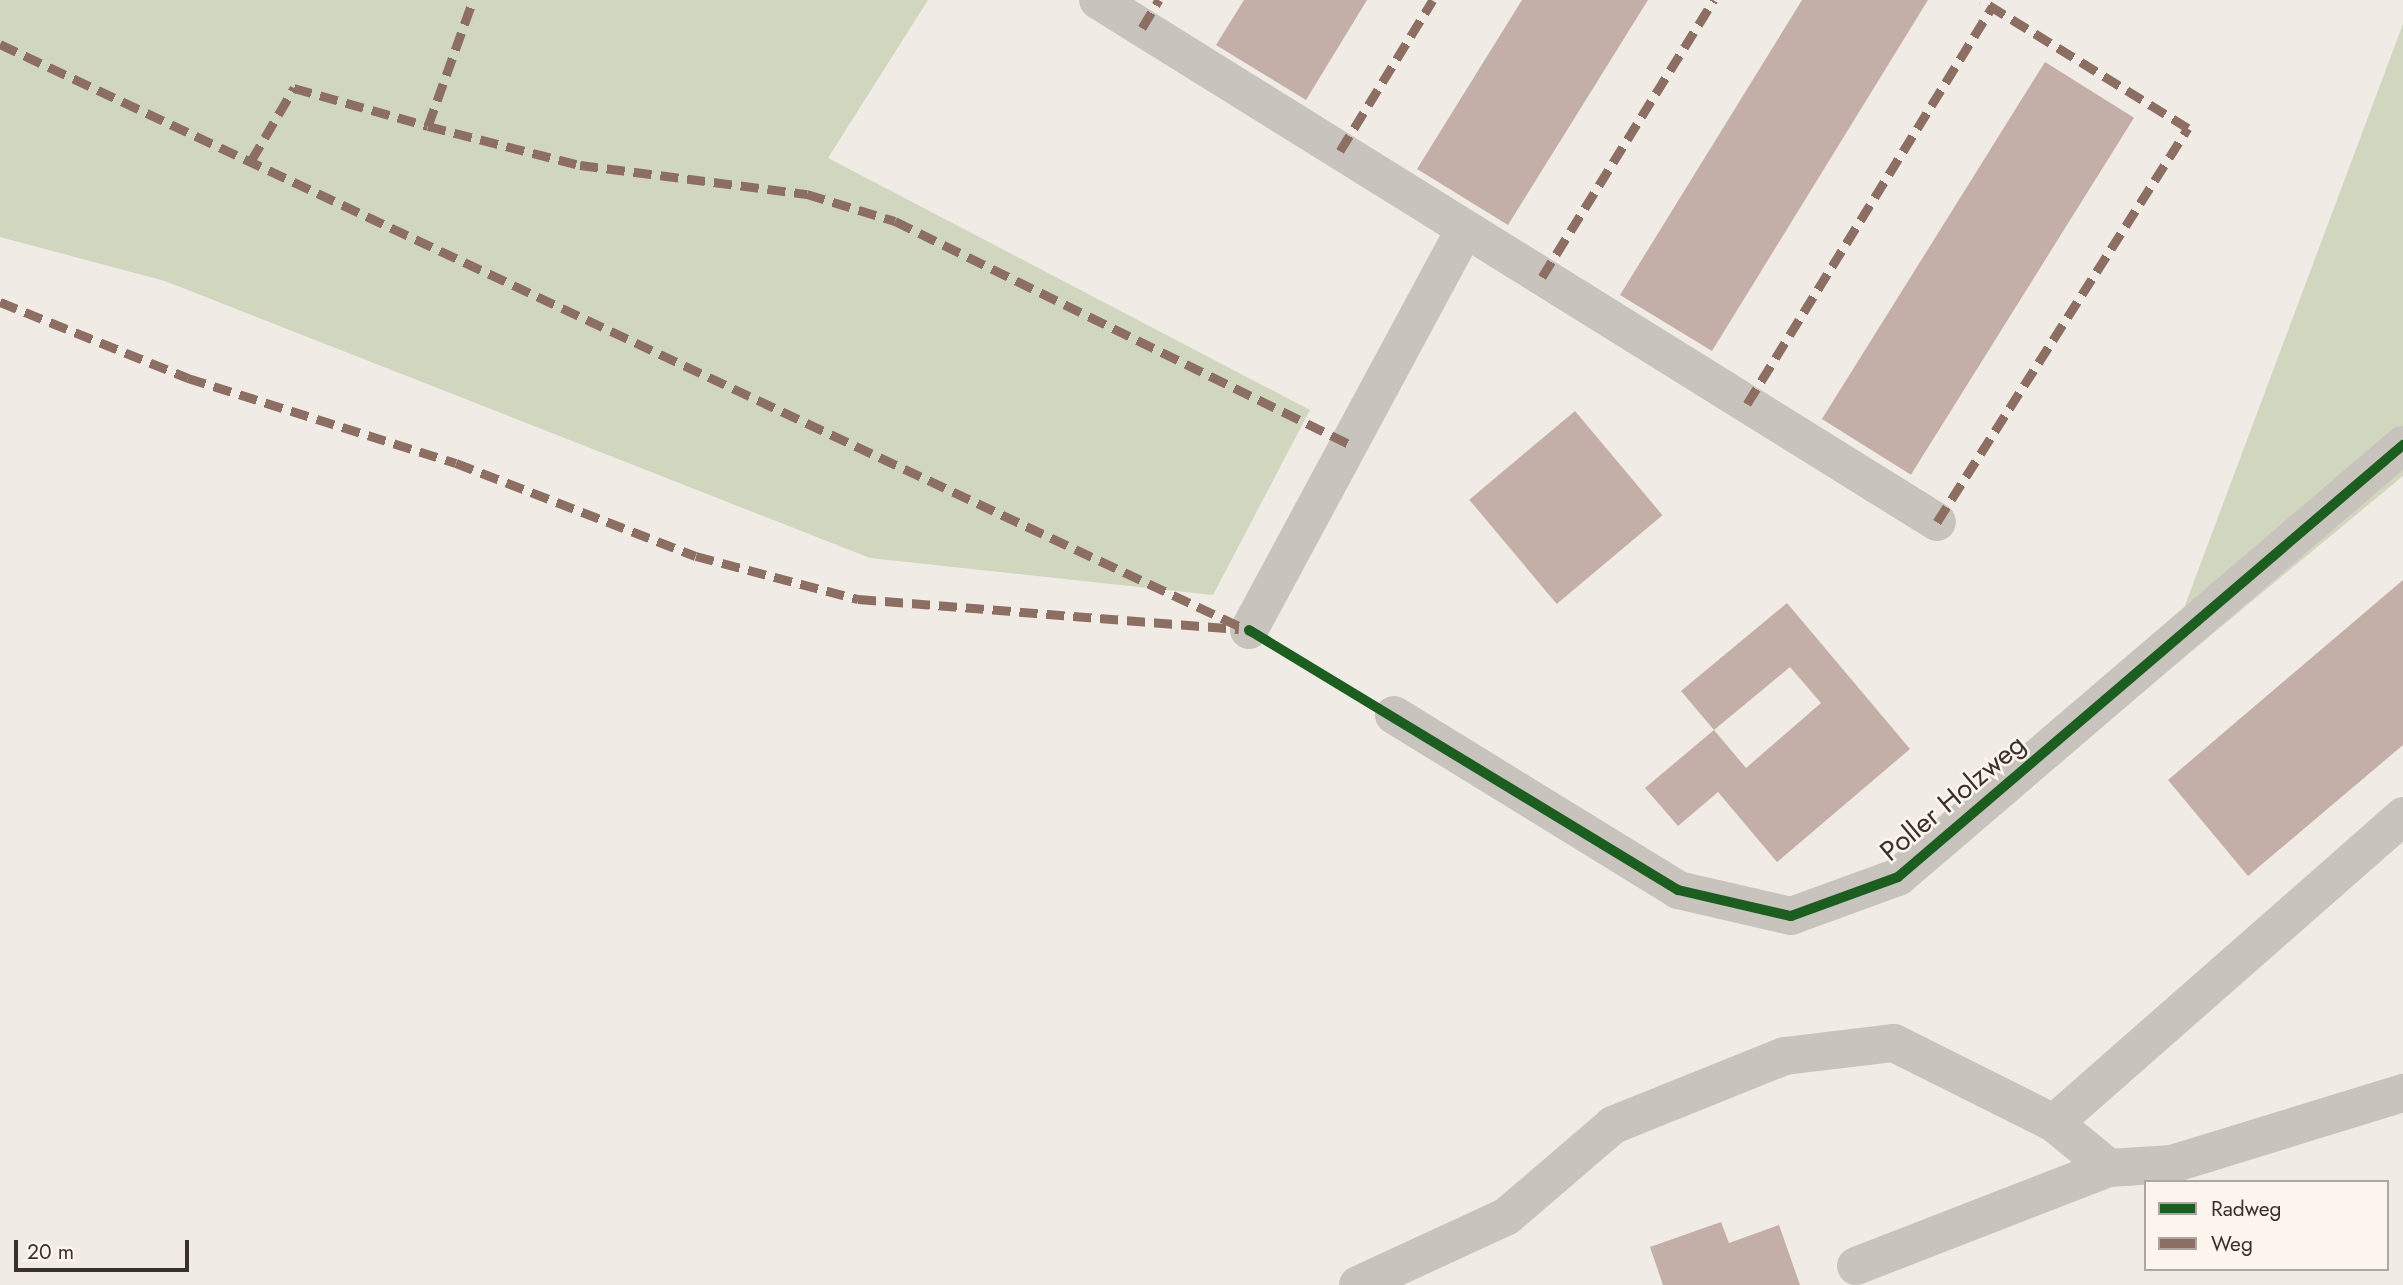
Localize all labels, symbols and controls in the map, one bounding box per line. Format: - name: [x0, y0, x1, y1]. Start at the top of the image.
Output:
- street label: Poller Holzweg: [1874, 728, 2032, 868]
- legend: [2144, 1180, 2389, 1271]
- text: Radweg: [2211, 1194, 2282, 1224]
- scale bar: [18, 1226, 192, 1270]
- text: Weg: [2211, 1229, 2253, 1259]
- text: 20 m: [27, 1237, 74, 1267]

